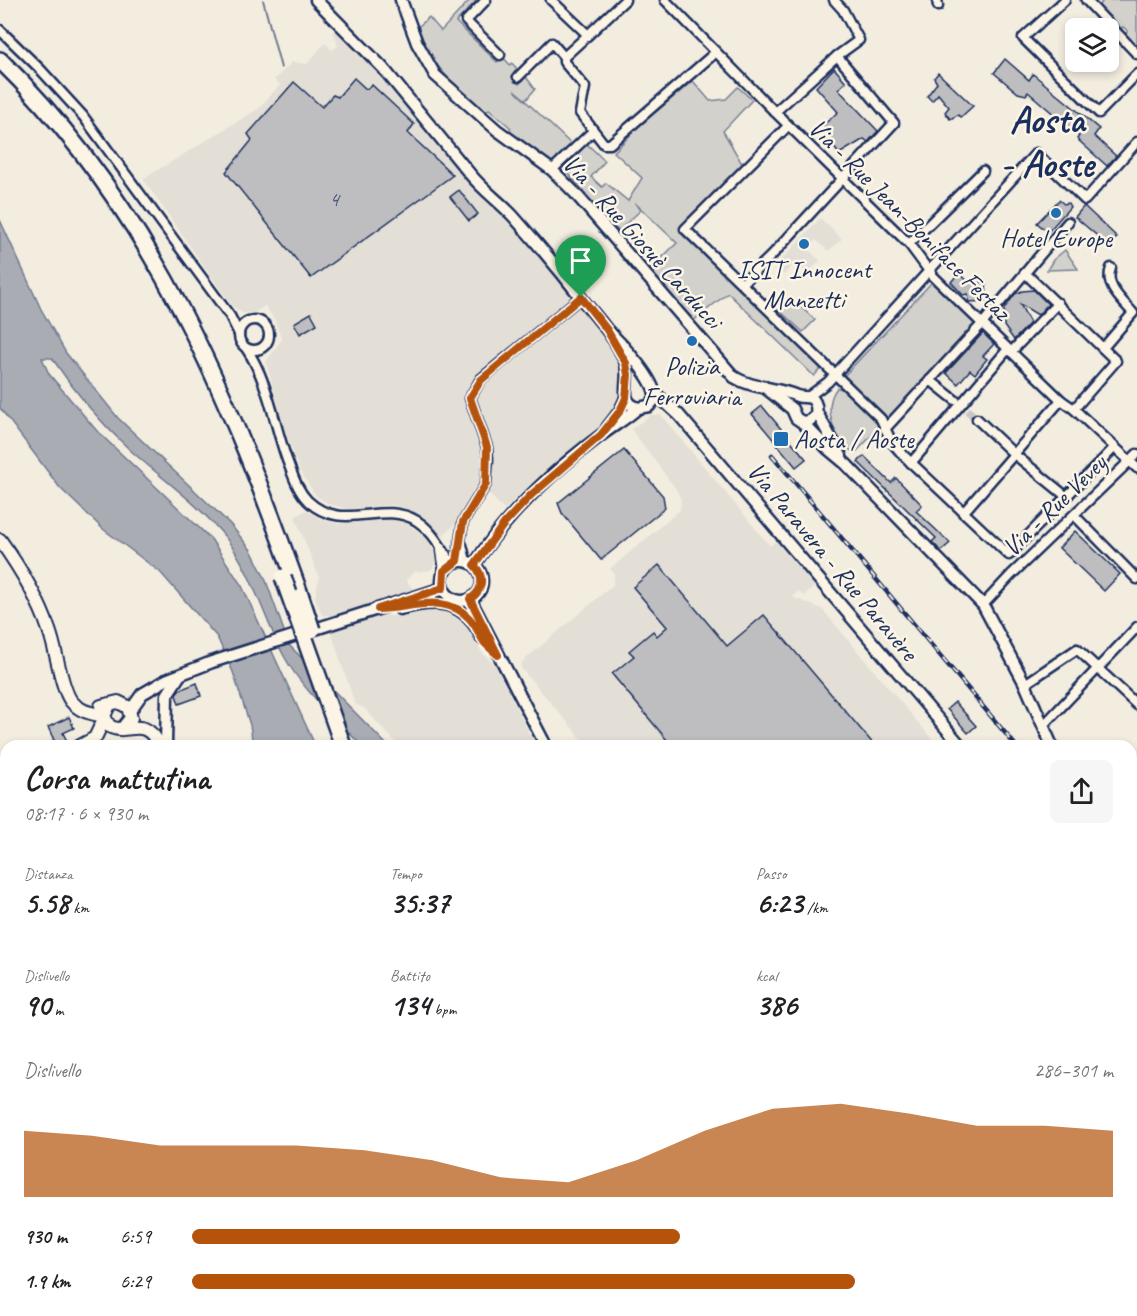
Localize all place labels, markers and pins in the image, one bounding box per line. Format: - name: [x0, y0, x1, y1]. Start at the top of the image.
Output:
- marker: Hotel Europe: [1049, 206, 1063, 220]
- place label: Hotel Europe: [1000, 222, 1113, 255]
- pin: [555, 235, 606, 297]
- marker: ISIT Innocent Manzetti: [797, 237, 811, 251]
- place label: ISIT Innocent Manzetti: [737, 253, 873, 316]
- marker: Polizia Ferroviaria: [685, 334, 699, 348]
- place label: Polizia Ferroviaria: [643, 350, 743, 413]
- place label: Aosta / Aoste: [794, 423, 915, 456]
- marker: Aosta / Aoste: [772, 430, 790, 448]

